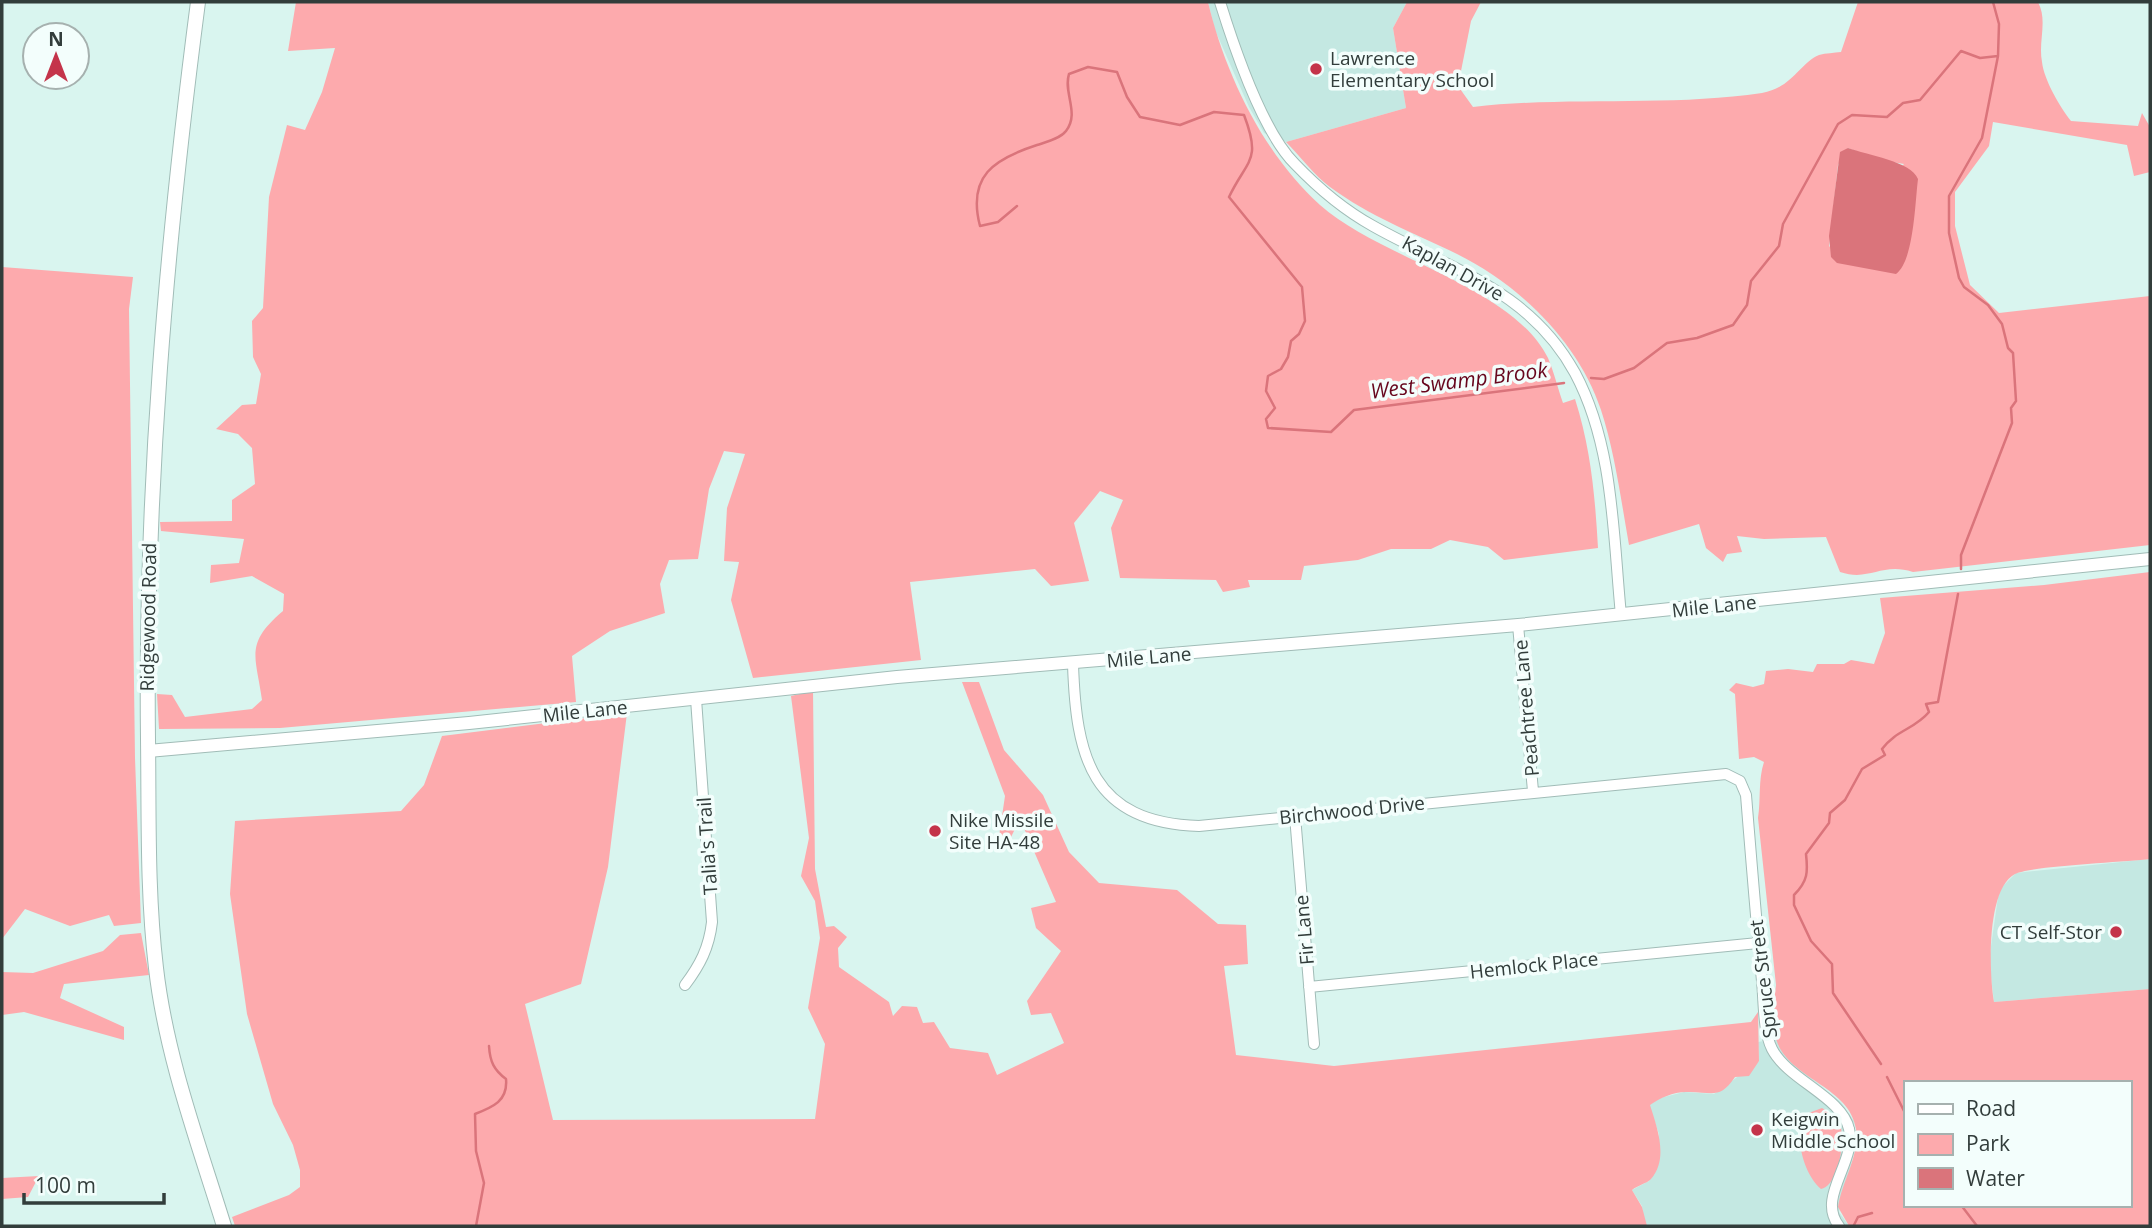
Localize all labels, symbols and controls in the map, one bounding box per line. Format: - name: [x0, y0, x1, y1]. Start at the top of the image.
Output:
- north arrow: [21, 21, 91, 91]
- text: N: [48, 26, 64, 52]
- place label: Lawrence Elementary School: [1330, 45, 1494, 93]
- marker: Lawrence Elementary School: [1308, 61, 1324, 77]
- street label: Kaplan Drive: [1398, 229, 1508, 307]
- water label: West Swamp Brook: [1369, 355, 1550, 405]
- street label: Ridgewood Road: [134, 542, 162, 692]
- street label: Mile Lane: [1670, 589, 1758, 623]
- street label: Peachtree Lane: [1507, 639, 1545, 777]
- street label: Mile Lane: [1105, 640, 1193, 674]
- street label: Mile Lane: [541, 694, 629, 728]
- street label: Birchwood Drive: [1278, 789, 1426, 831]
- street label: Talia's Trail: [691, 796, 723, 896]
- place label: Nike Missile Site HA-48: [949, 807, 1054, 855]
- marker: Nike Missile Site HA-48: [927, 823, 943, 839]
- street label: Fir Lane: [1288, 894, 1320, 966]
- street label: Spruce Street: [1743, 918, 1783, 1040]
- place label: CT Self-Stor: [2000, 919, 2102, 945]
- marker: CT Self-Stor: [2108, 924, 2124, 940]
- street label: Hemlock Place: [1468, 945, 1600, 985]
- legend: [1904, 1081, 2131, 1207]
- text: Road: [1966, 1094, 2016, 1122]
- place label: Keigwin Middle School: [1771, 1106, 1895, 1154]
- marker: Keigwin Middle School: [1749, 1122, 1765, 1138]
- text: Park: [1966, 1129, 2010, 1157]
- scale bar: [24, 1162, 164, 1206]
- text: Water: [1966, 1164, 2025, 1192]
- text: 100 m: [35, 1171, 96, 1199]

